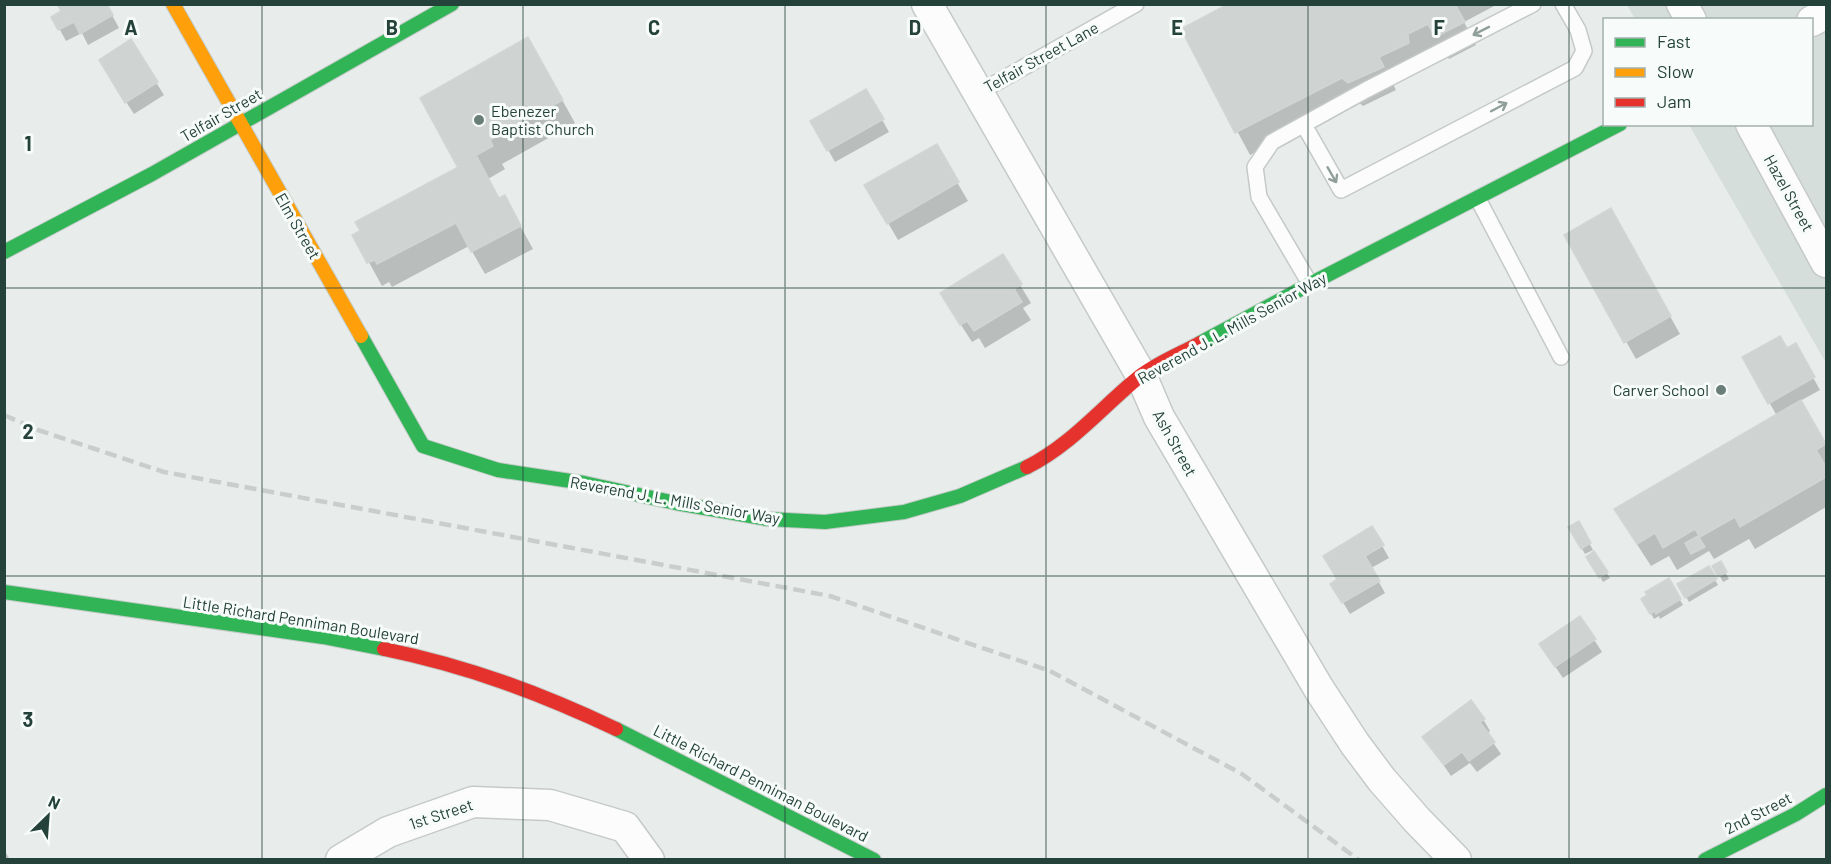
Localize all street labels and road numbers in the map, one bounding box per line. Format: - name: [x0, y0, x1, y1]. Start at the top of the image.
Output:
- street label: Telfair Street Lane: [980, 17, 1101, 96]
- street label: Telfair Street: [177, 84, 265, 145]
- street label: Hazel Street: [1761, 151, 1818, 234]
- street label: Elm Street: [272, 189, 325, 262]
- street label: Reverend J. L. Mills Senior Way: [1134, 267, 1330, 387]
- street label: Ash Street: [1149, 406, 1201, 479]
- street label: Reverend J. L. Mills Senior Way: [569, 472, 782, 527]
- street label: Little Richard Penniman Boulevard: [182, 591, 420, 648]
- street label: Little Richard Penniman Boulevard: [651, 720, 872, 845]
- street label: 2nd Street: [1721, 788, 1794, 838]
- street label: 1st Street: [407, 794, 475, 833]

